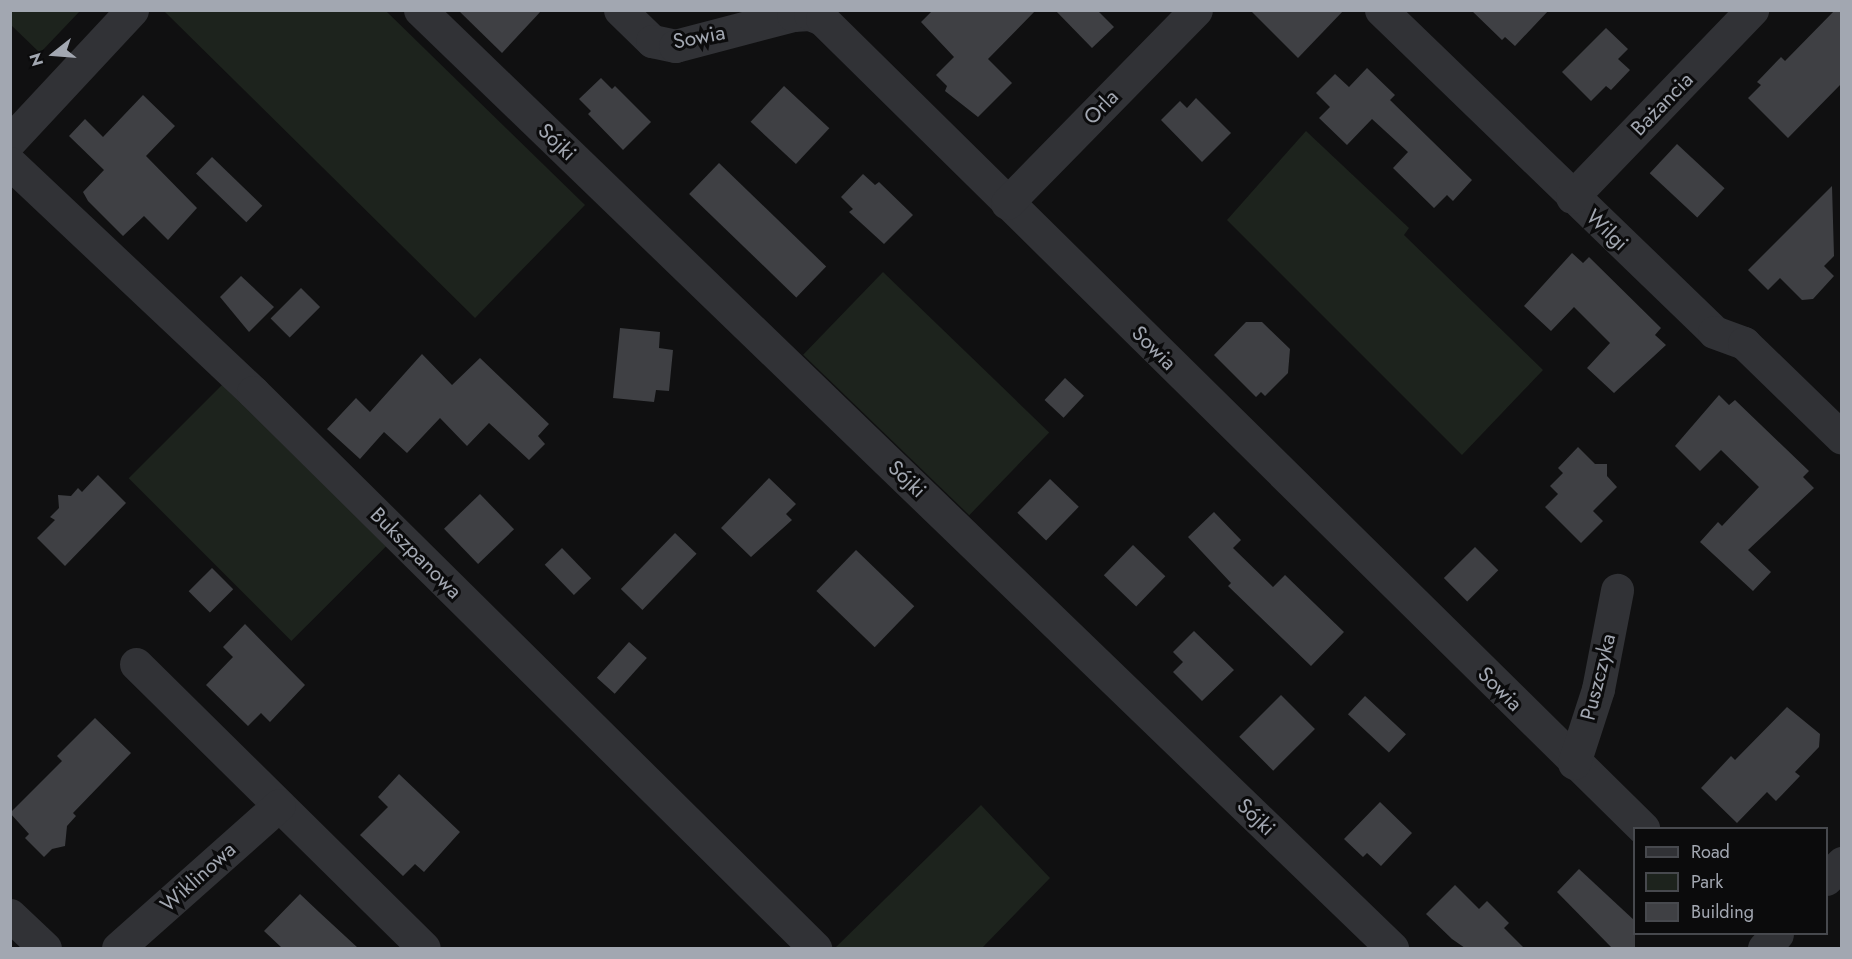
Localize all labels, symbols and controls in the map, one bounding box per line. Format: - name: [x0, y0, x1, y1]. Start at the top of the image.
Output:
- street label: Sowia: [671, 20, 727, 54]
- north arrow: [24, 24, 84, 84]
- text: N: [23, 50, 49, 69]
- street label: Bażancia: [1626, 67, 1698, 141]
- street label: Orla: [1078, 84, 1124, 130]
- street label: Sójki: [533, 118, 581, 166]
- street label: Wilgi: [1581, 204, 1633, 256]
- street label: Sowia: [1127, 321, 1181, 375]
- street label: Sójki: [883, 455, 931, 503]
- street label: Bukszpanowa: [365, 502, 467, 604]
- street label: Puszczyka: [1575, 631, 1621, 723]
- street label: Sowia: [1473, 662, 1527, 716]
- street label: Sójki: [1232, 793, 1280, 841]
- legend: [1633, 827, 1828, 935]
- street label: Wiklinowa: [155, 837, 241, 917]
- text: Road: [1691, 839, 1730, 865]
- text: Park: [1691, 869, 1723, 895]
- text: Building: [1691, 899, 1754, 925]

